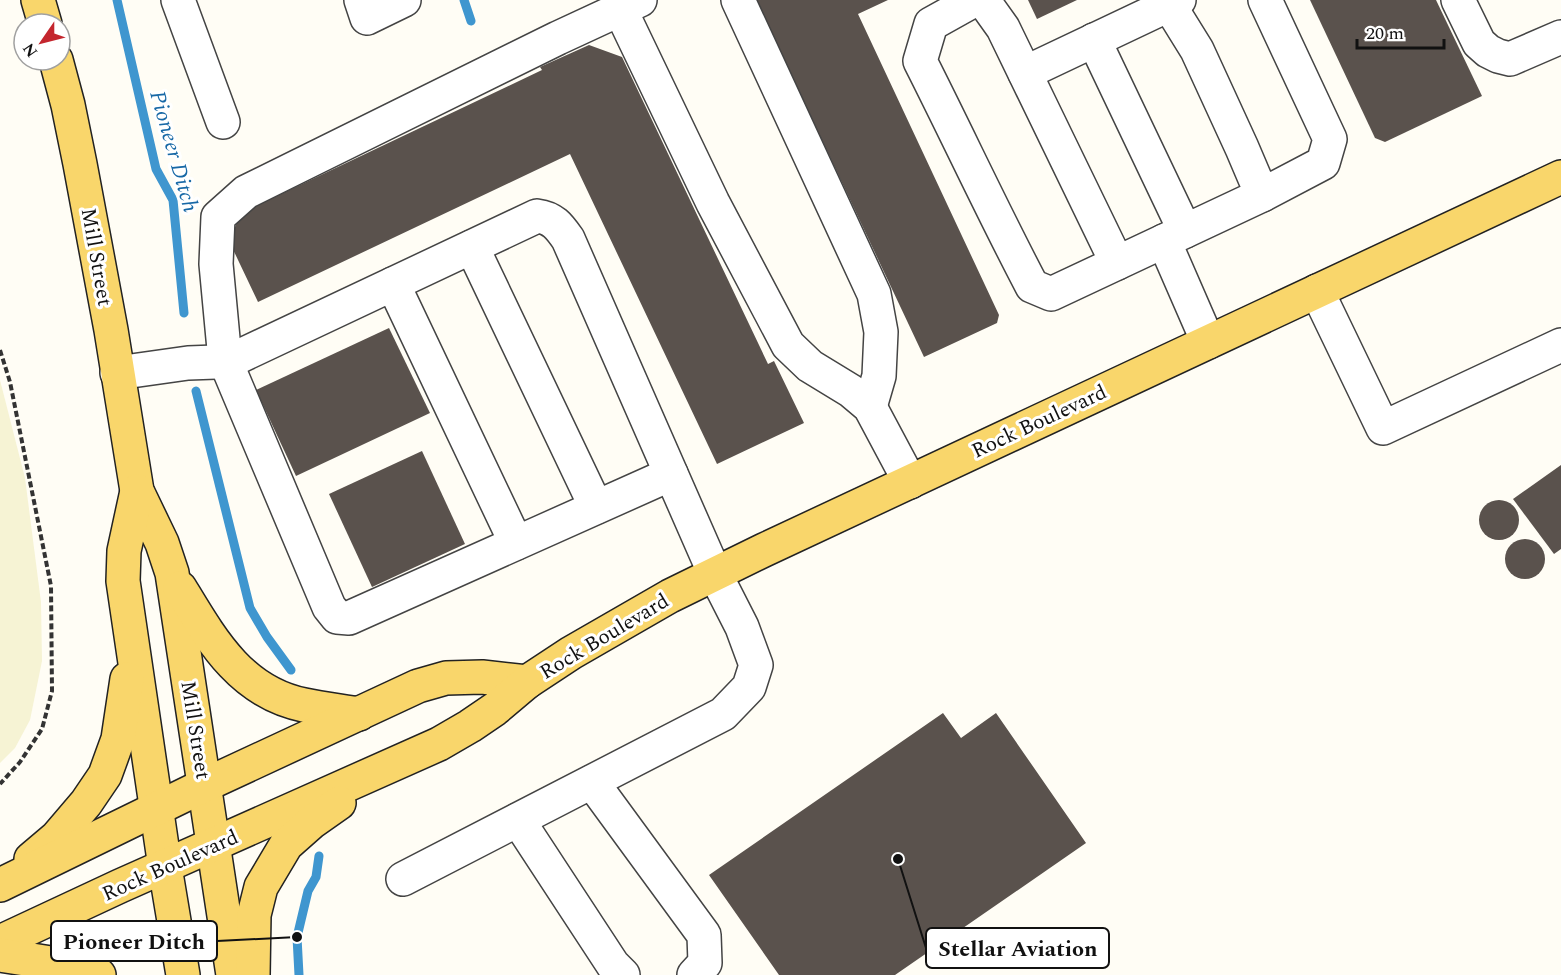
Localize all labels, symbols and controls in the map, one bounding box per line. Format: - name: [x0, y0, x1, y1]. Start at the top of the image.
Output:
- north arrow: [12, 12, 72, 72]
- scale bar: [1357, 12, 1444, 50]
- text: 20 m: [1366, 20, 1404, 47]
- text: N: [17, 38, 44, 62]
- water label: Pioneer Ditch: [140, 87, 207, 216]
- street label: Mill Street: [72, 205, 120, 309]
- street label: Rock Boulevard: [966, 376, 1112, 467]
- street label: Rock Boulevard: [534, 585, 675, 688]
- street label: Mill Street: [171, 679, 219, 782]
- street label: Rock Boulevard: [97, 822, 244, 910]
- callout: Pioneer Ditch: [51, 921, 217, 961]
- text: Pioneer Ditch: [63, 926, 206, 959]
- callout: Stellar Aviation: [926, 928, 1109, 968]
- text: Stellar Aviation: [938, 933, 1098, 966]

